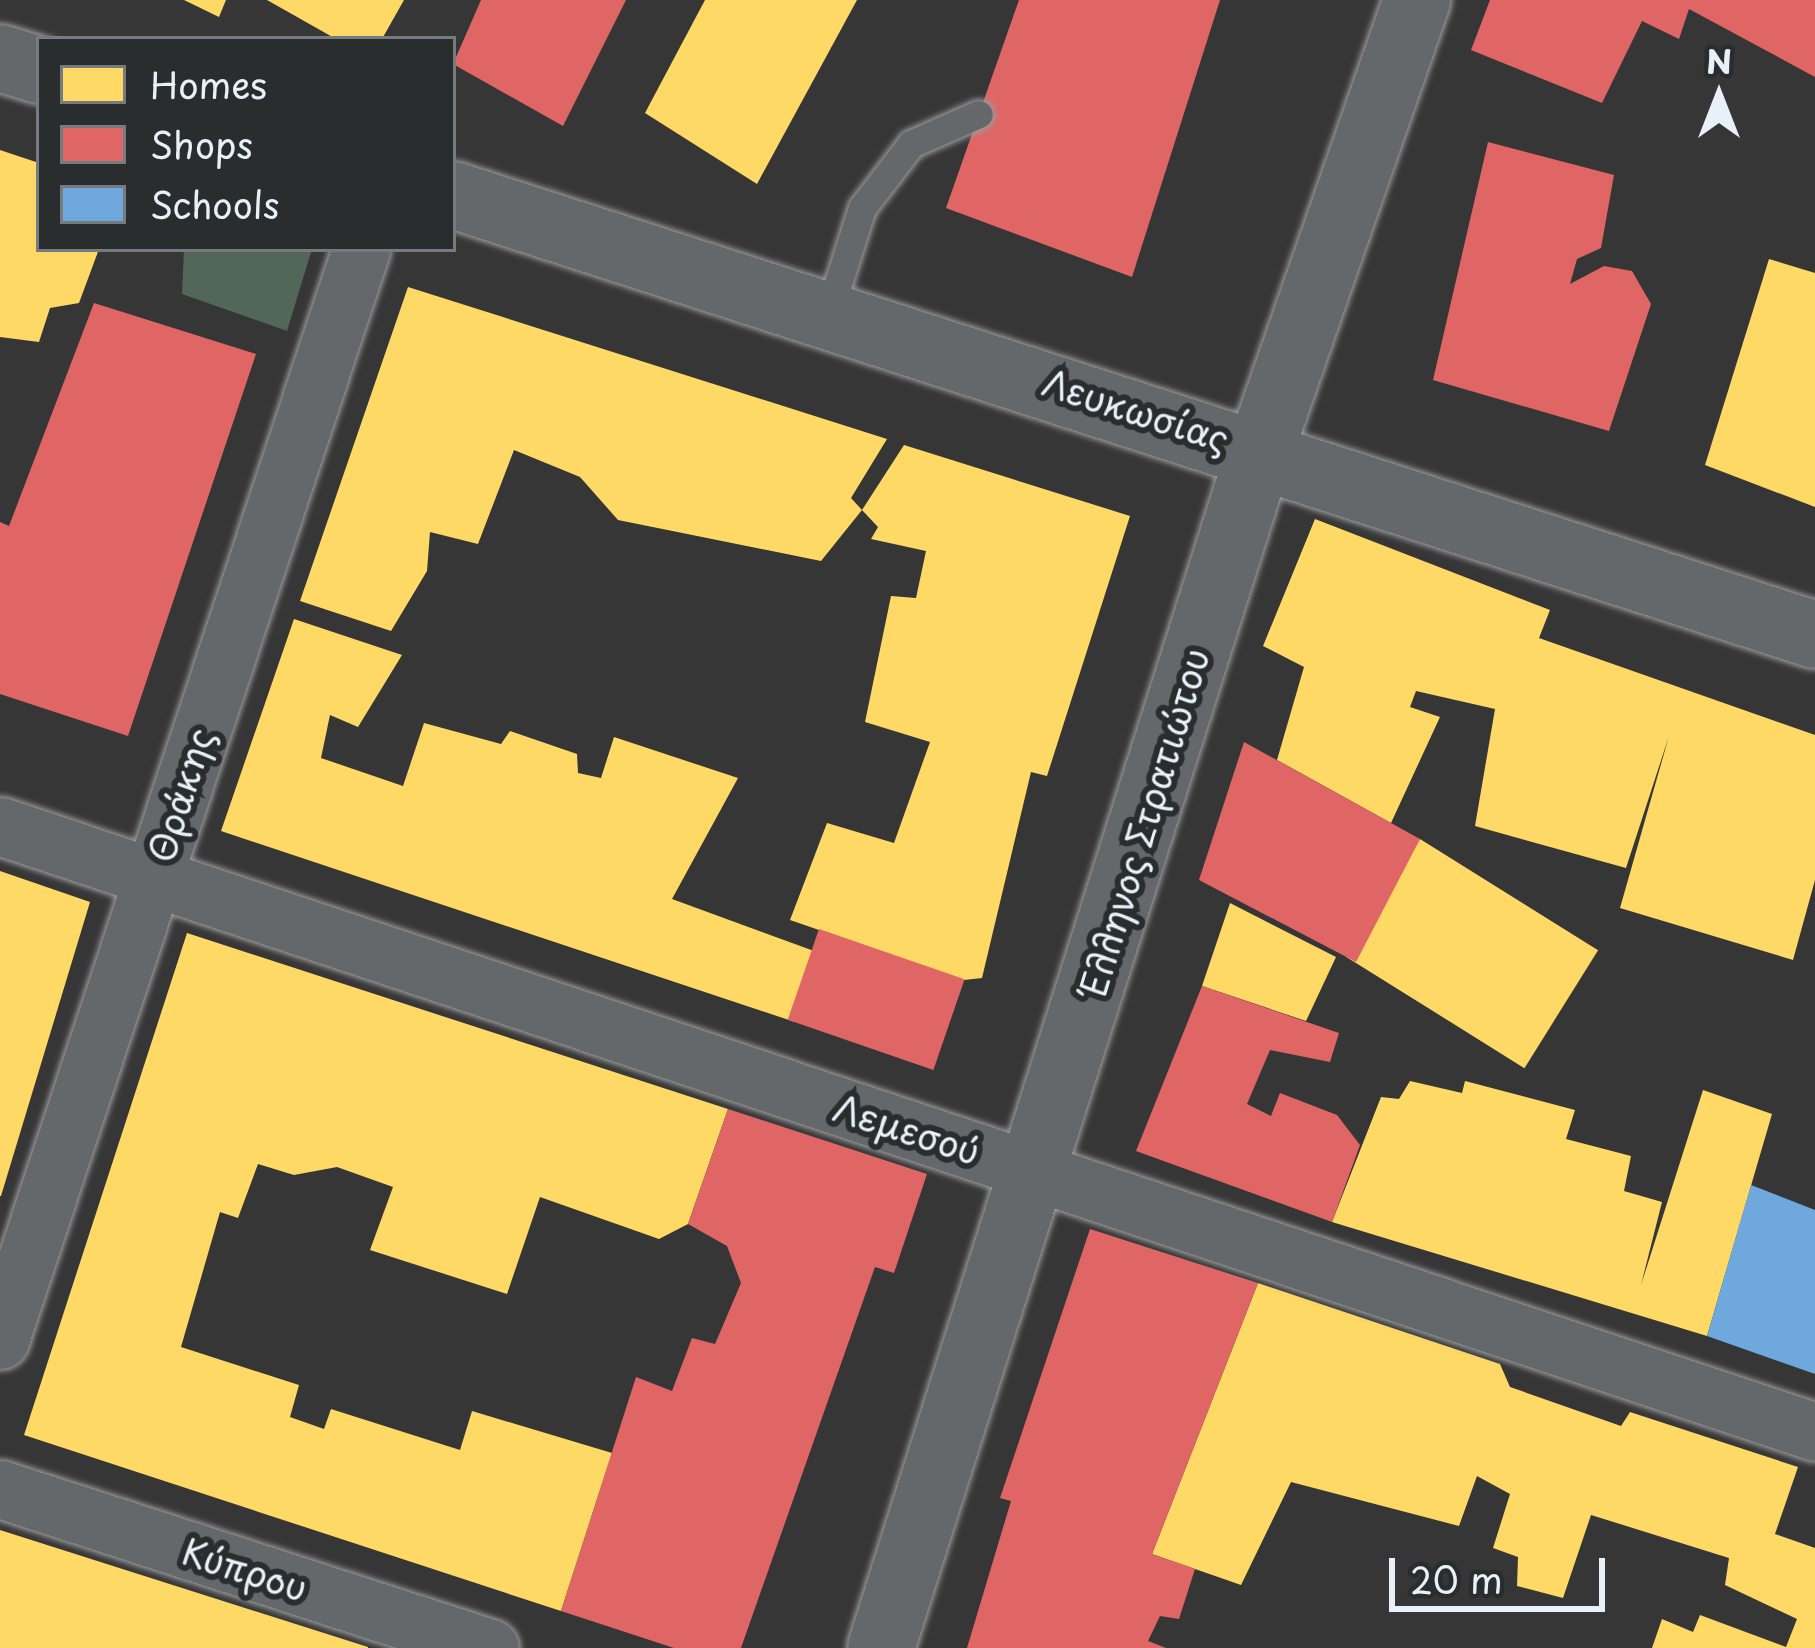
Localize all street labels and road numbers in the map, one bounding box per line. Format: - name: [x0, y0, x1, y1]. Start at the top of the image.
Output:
- street label: Λευκωσίας: [1038, 360, 1234, 460]
- street label: Έλληνος Στρατιώτου: [1070, 642, 1218, 1002]
- street label: Θράκης: [138, 723, 222, 867]
- street label: Λεμεσού: [829, 1085, 985, 1173]
- street label: Κύπρου: [177, 1529, 313, 1609]

